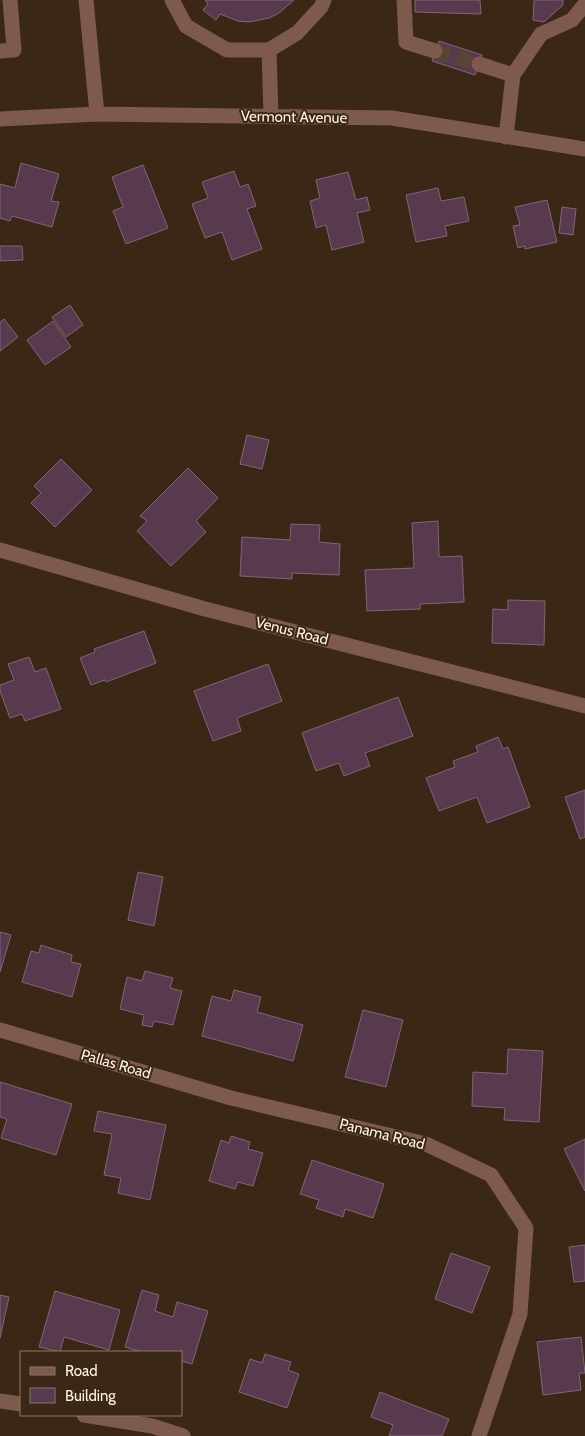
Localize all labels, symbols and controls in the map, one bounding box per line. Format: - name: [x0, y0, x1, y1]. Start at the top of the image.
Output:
- street label: Vermont Avenue: [241, 107, 348, 127]
- street label: Venus Road: [254, 613, 330, 649]
- street label: Pallas Road: [79, 1045, 153, 1083]
- street label: Panama Road: [337, 1115, 427, 1153]
- legend: [20, 1351, 182, 1416]
- text: Road: [65, 1362, 98, 1380]
- text: Building: [65, 1387, 116, 1405]

